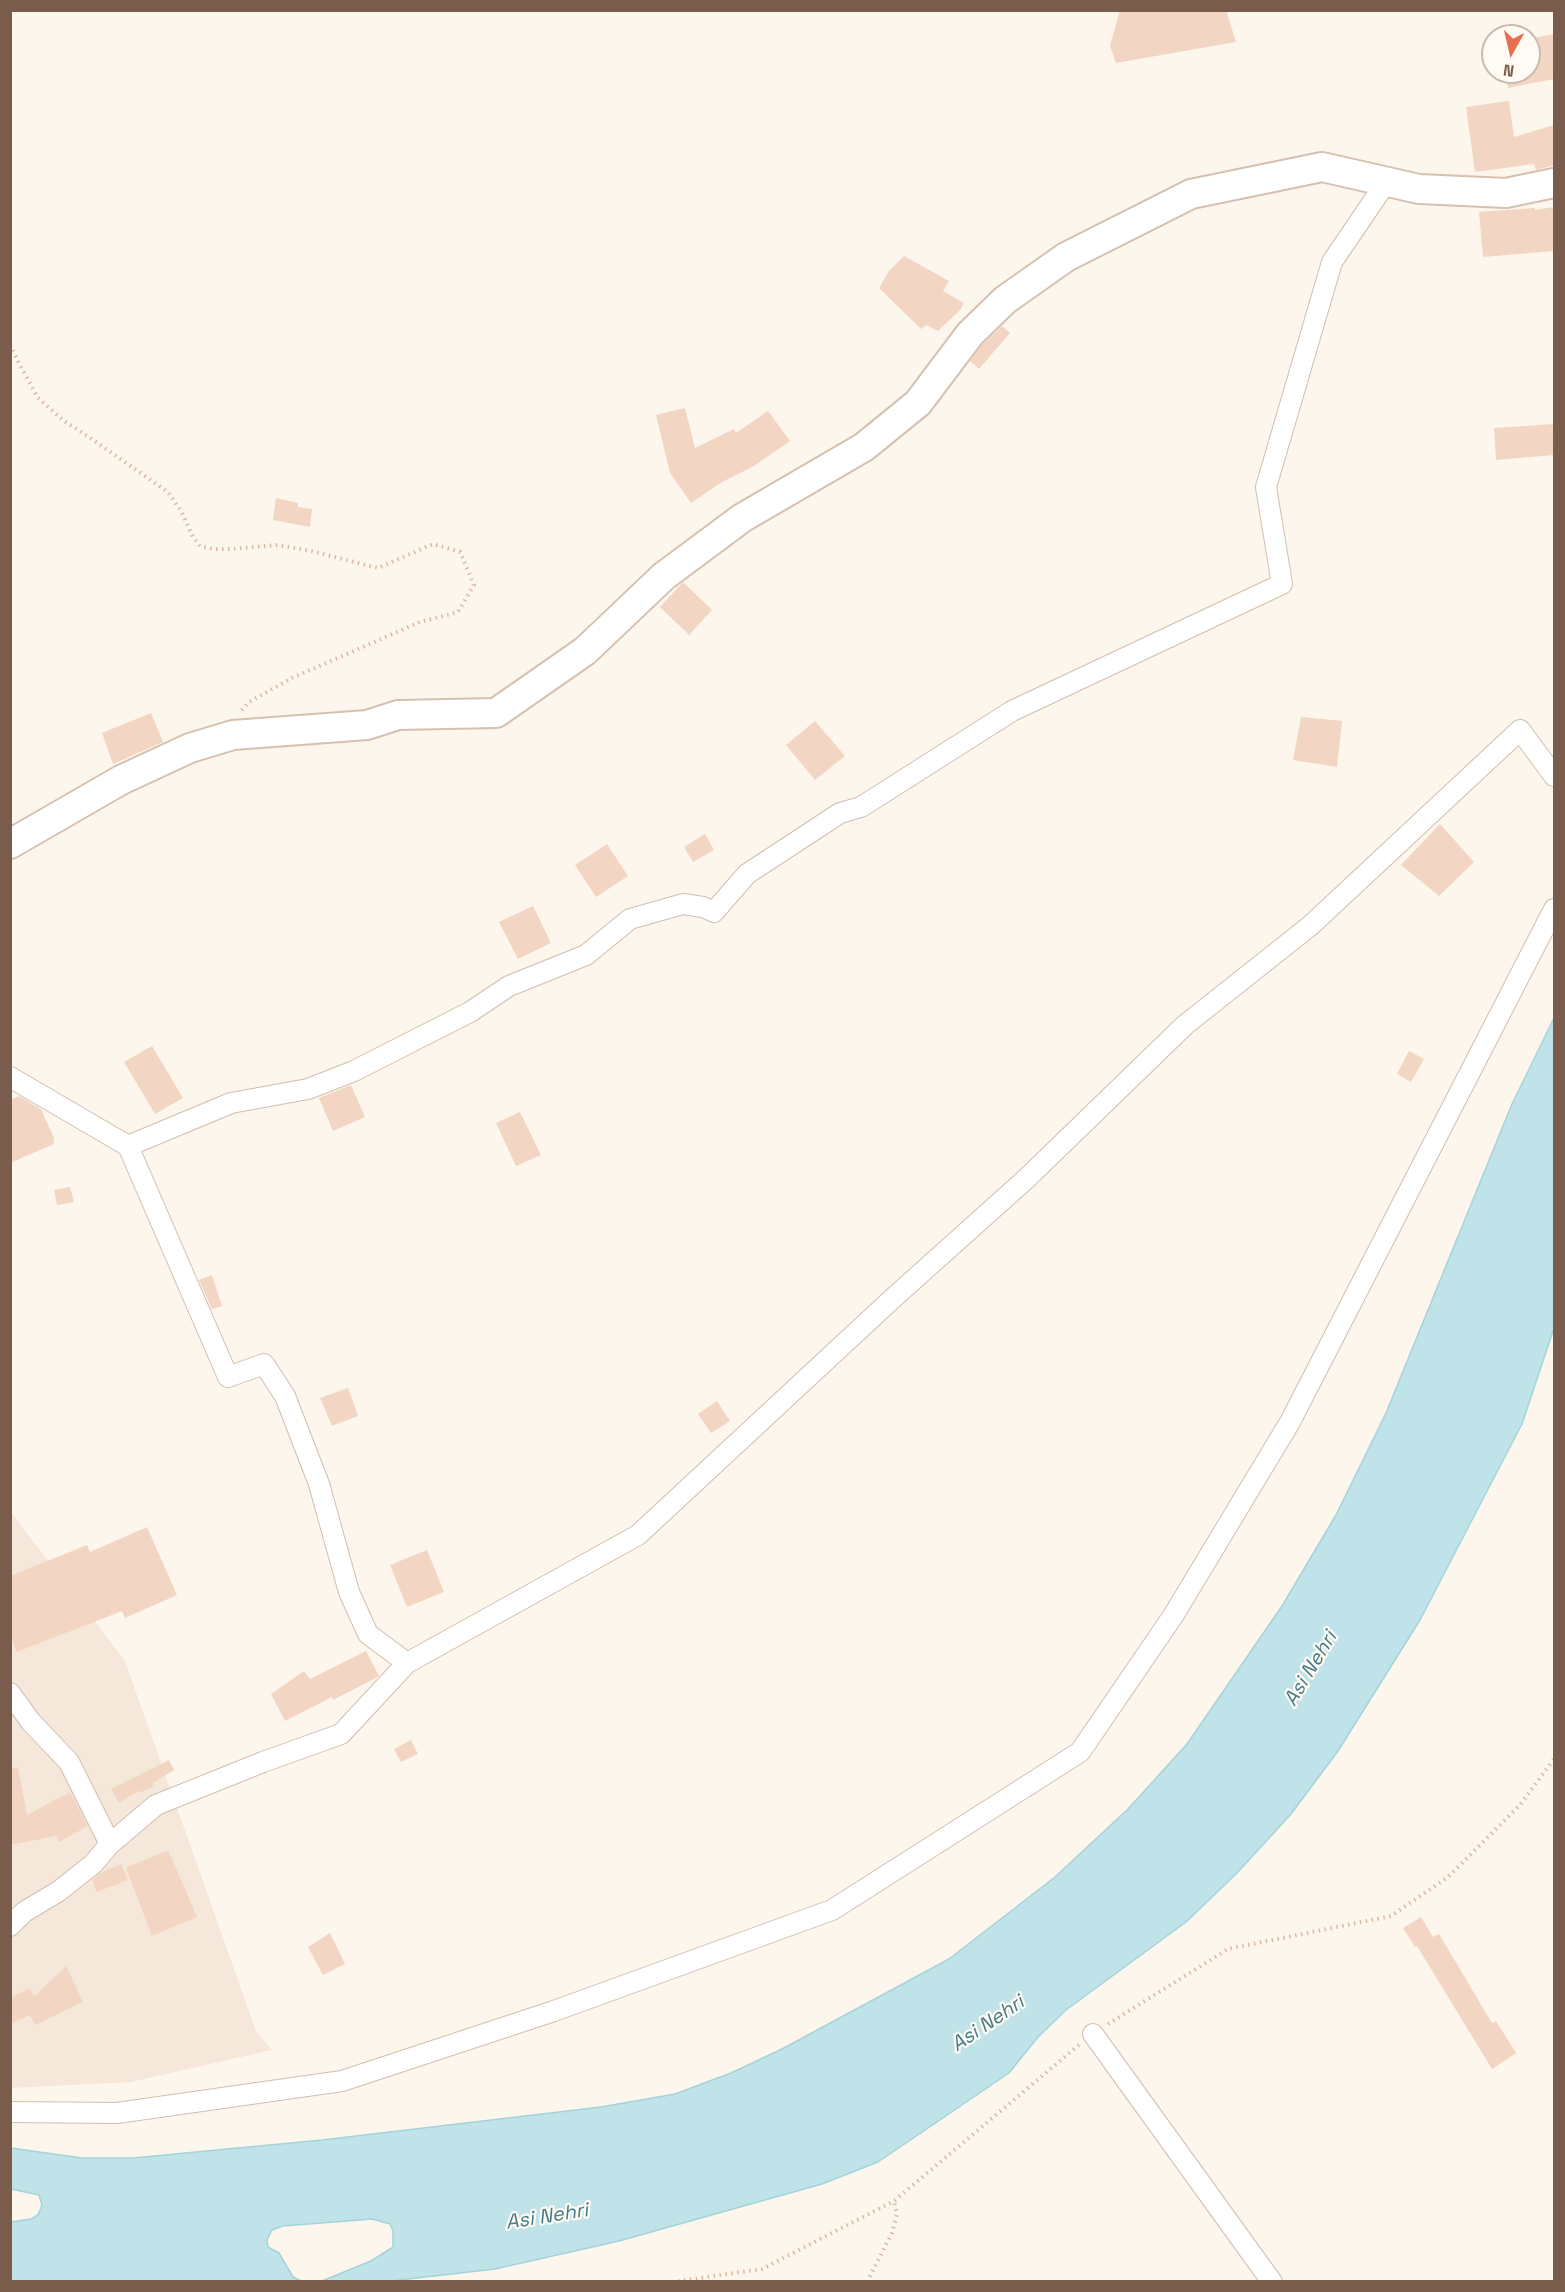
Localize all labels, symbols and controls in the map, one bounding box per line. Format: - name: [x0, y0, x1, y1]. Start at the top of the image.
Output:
- north arrow: [1481, 24, 1541, 84]
- text: N: [1502, 59, 1515, 81]
- water label: Asi Nehri: [1279, 1627, 1343, 1711]
- water label: Asi Nehri: [947, 1991, 1029, 2057]
- water label: Asi Nehri: [504, 2199, 590, 2235]

